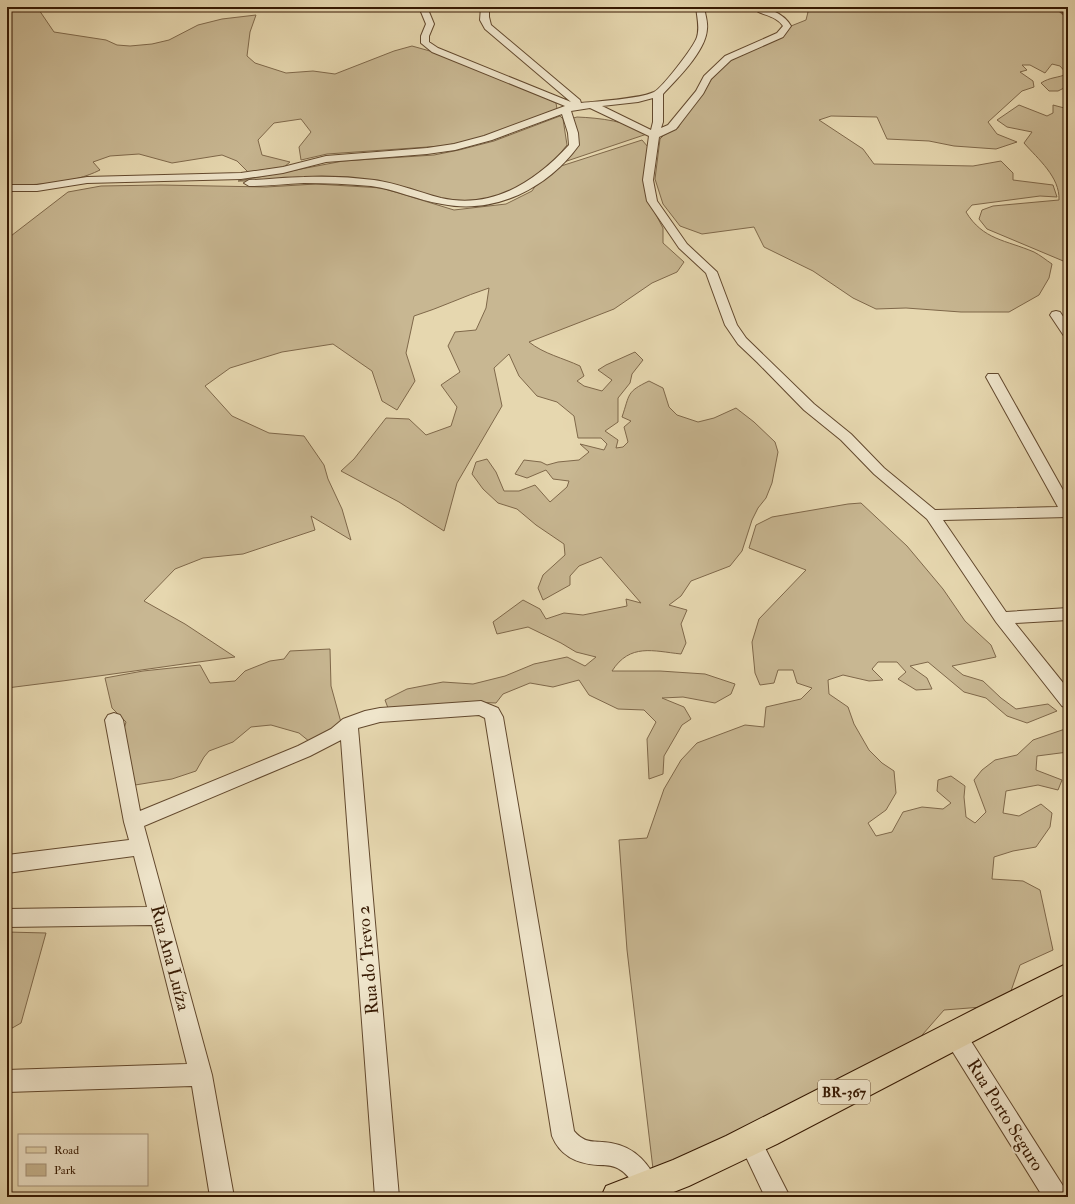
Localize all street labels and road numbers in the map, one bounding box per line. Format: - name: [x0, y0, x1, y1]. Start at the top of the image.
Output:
- street label: Rua Ana Luíza: [145, 903, 195, 1014]
- street label: Rua do Trevo 2: [352, 905, 384, 1015]
- street label: Rua Porto Seguro: [961, 1055, 1049, 1176]
- road number: BR-367: [818, 1080, 870, 1104]

